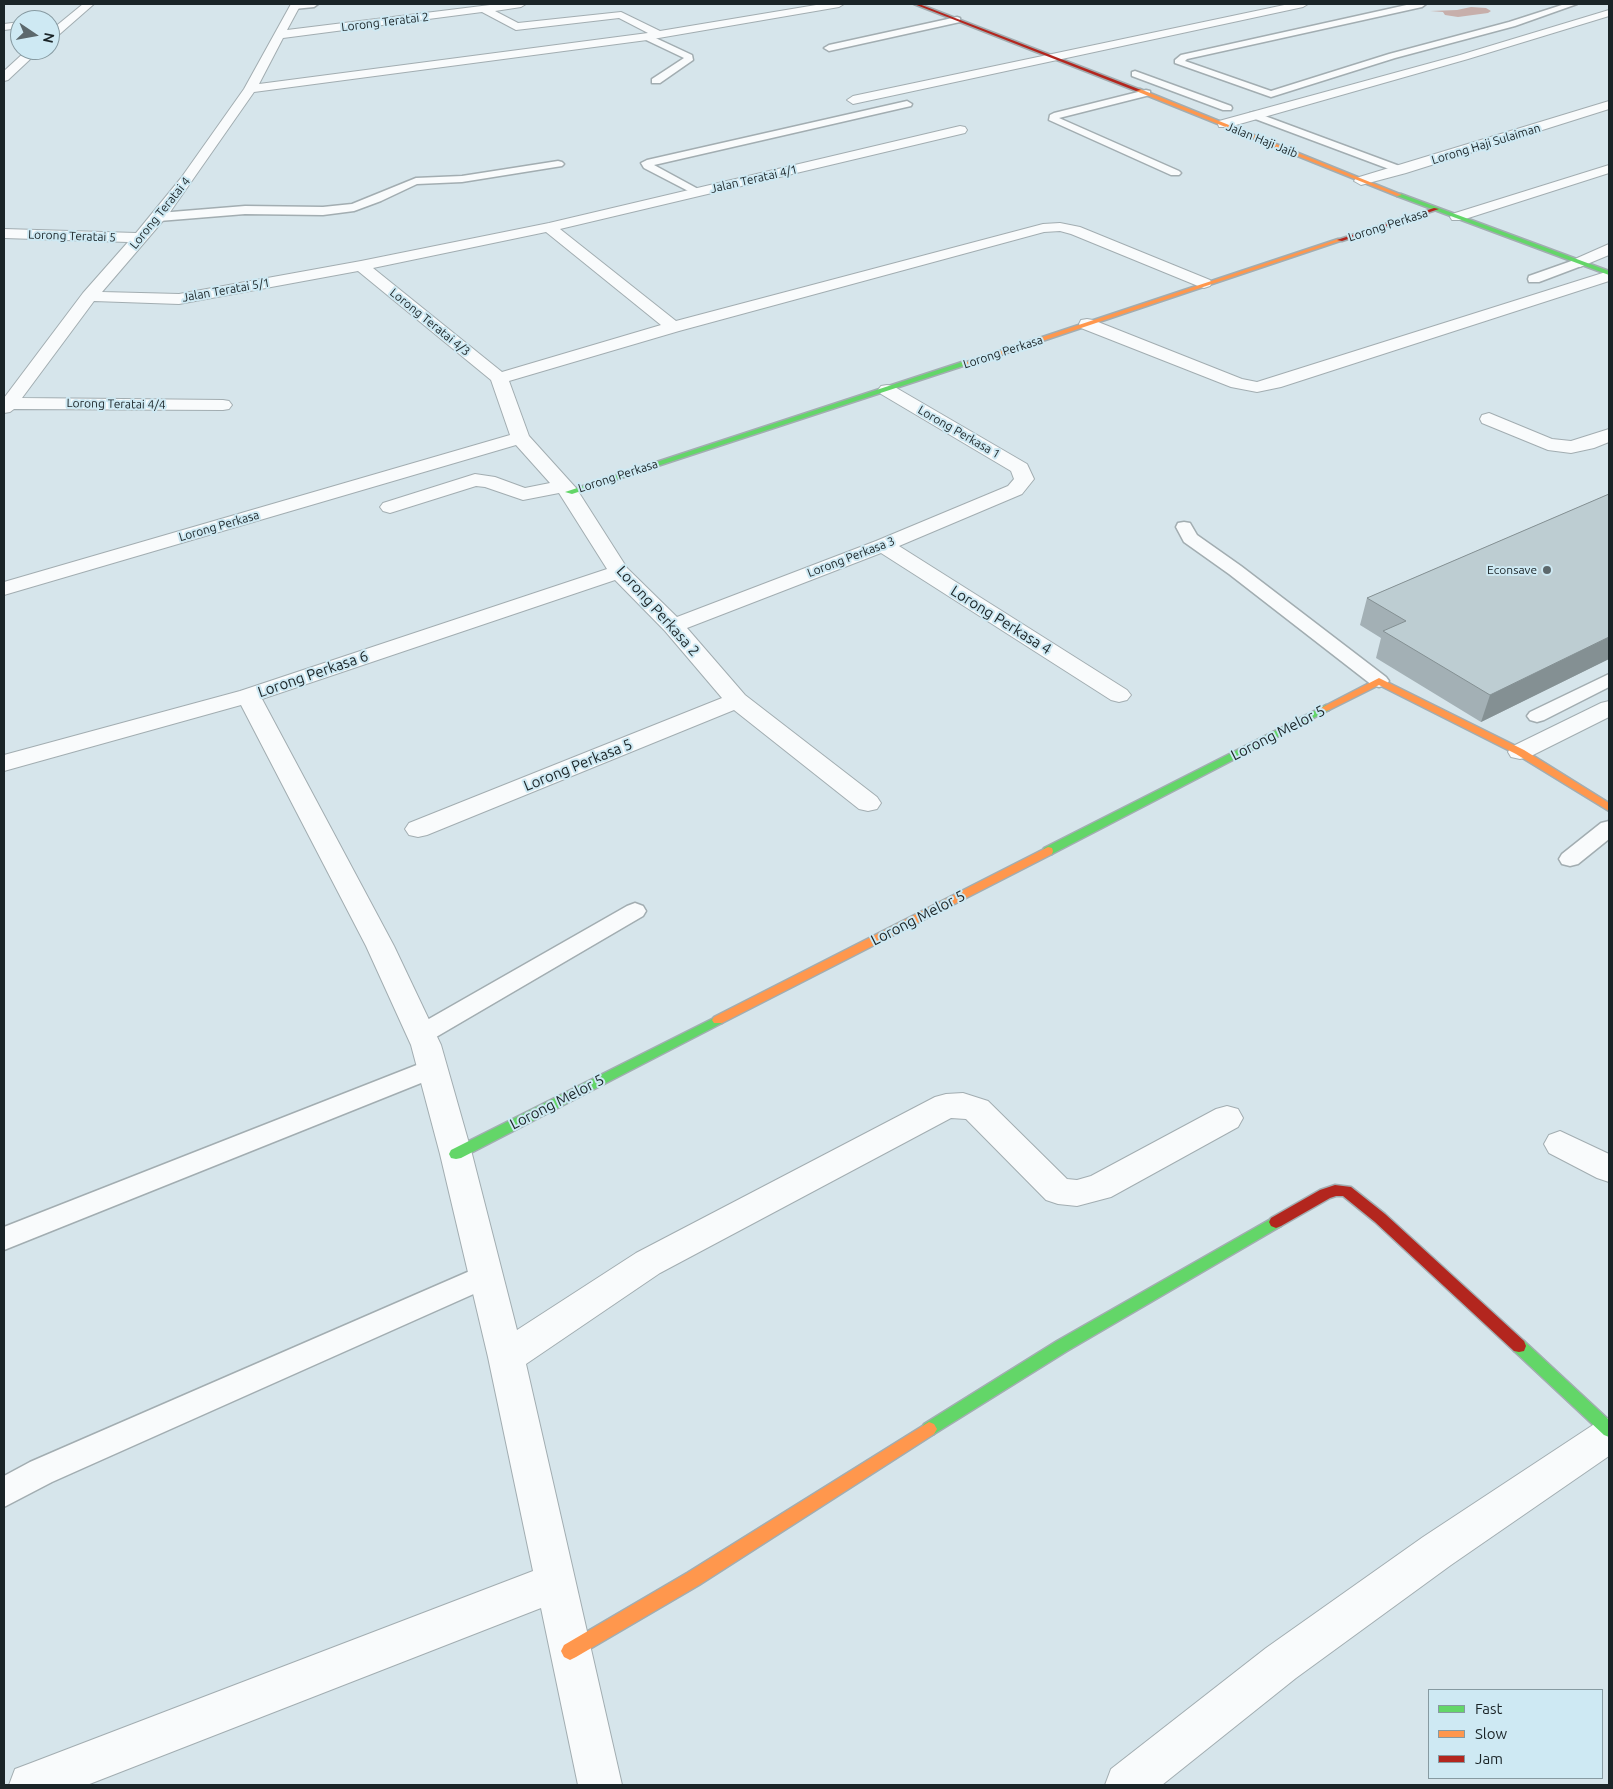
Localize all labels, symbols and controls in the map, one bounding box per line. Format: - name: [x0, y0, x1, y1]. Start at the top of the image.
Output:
- street label: Lorong Teratai 2: [341, 9, 429, 35]
- north arrow: [10, 10, 60, 60]
- text: N: [40, 31, 58, 45]
- street label: Jalan Haji Jaib: [1224, 119, 1300, 161]
- street label: Lorong Haji Sulaiman: [1430, 121, 1542, 167]
- street label: Jalan Teratai 4/1: [709, 162, 799, 196]
- street label: Lorong Teratai 4: [127, 174, 193, 252]
- street label: Lorong Perkasa: [1346, 205, 1430, 245]
- street label: Lorong Teratai 5: [28, 227, 116, 245]
- street label: Jalan Teratai 5/1: [181, 275, 271, 305]
- street label: Lorong Teratai 4/3: [387, 285, 473, 359]
- street label: Lorong Perkasa: [961, 332, 1045, 372]
- street label: Lorong Teratai 4/4: [66, 396, 166, 412]
- street label: Lorong Perkasa 1: [915, 403, 1003, 461]
- street label: Lorong Perkasa: [576, 456, 660, 496]
- street label: Lorong Perkasa: [177, 508, 261, 544]
- street label: Lorong Perkasa 3: [805, 534, 897, 580]
- street label: Lorong Perkasa 2: [613, 562, 703, 660]
- place label: Econsave: [1487, 563, 1537, 577]
- marker: Econsave: [1541, 564, 1553, 576]
- street label: Lorong Perkasa 4: [947, 582, 1055, 658]
- street label: Lorong Perkasa 6: [255, 647, 371, 701]
- street label: Lorong Melor 5: [1228, 702, 1328, 764]
- street label: Lorong Perkasa 5: [521, 735, 635, 795]
- street label: Lorong Melor 5: [868, 887, 968, 949]
- street label: Lorong Melor 5: [507, 1071, 607, 1133]
- legend: [1428, 1689, 1603, 1779]
- text: Fast: [1475, 1700, 1502, 1717]
- text: Slow: [1475, 1725, 1507, 1742]
- text: Jam: [1475, 1750, 1503, 1767]

